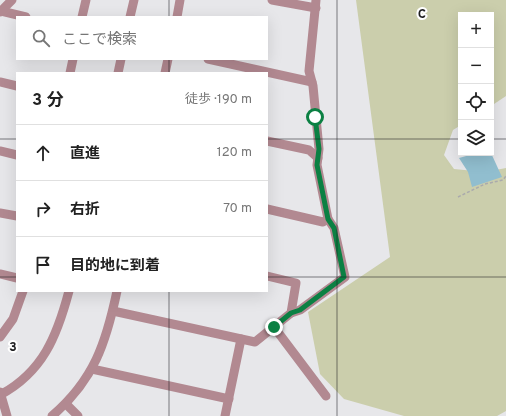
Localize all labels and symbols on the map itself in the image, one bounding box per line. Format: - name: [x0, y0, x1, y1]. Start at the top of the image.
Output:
- text: C: [418, 7, 426, 23]
- route start: [306, 108, 324, 126]
- route end: [265, 318, 283, 336]
- text: 3: [9, 340, 17, 356]

